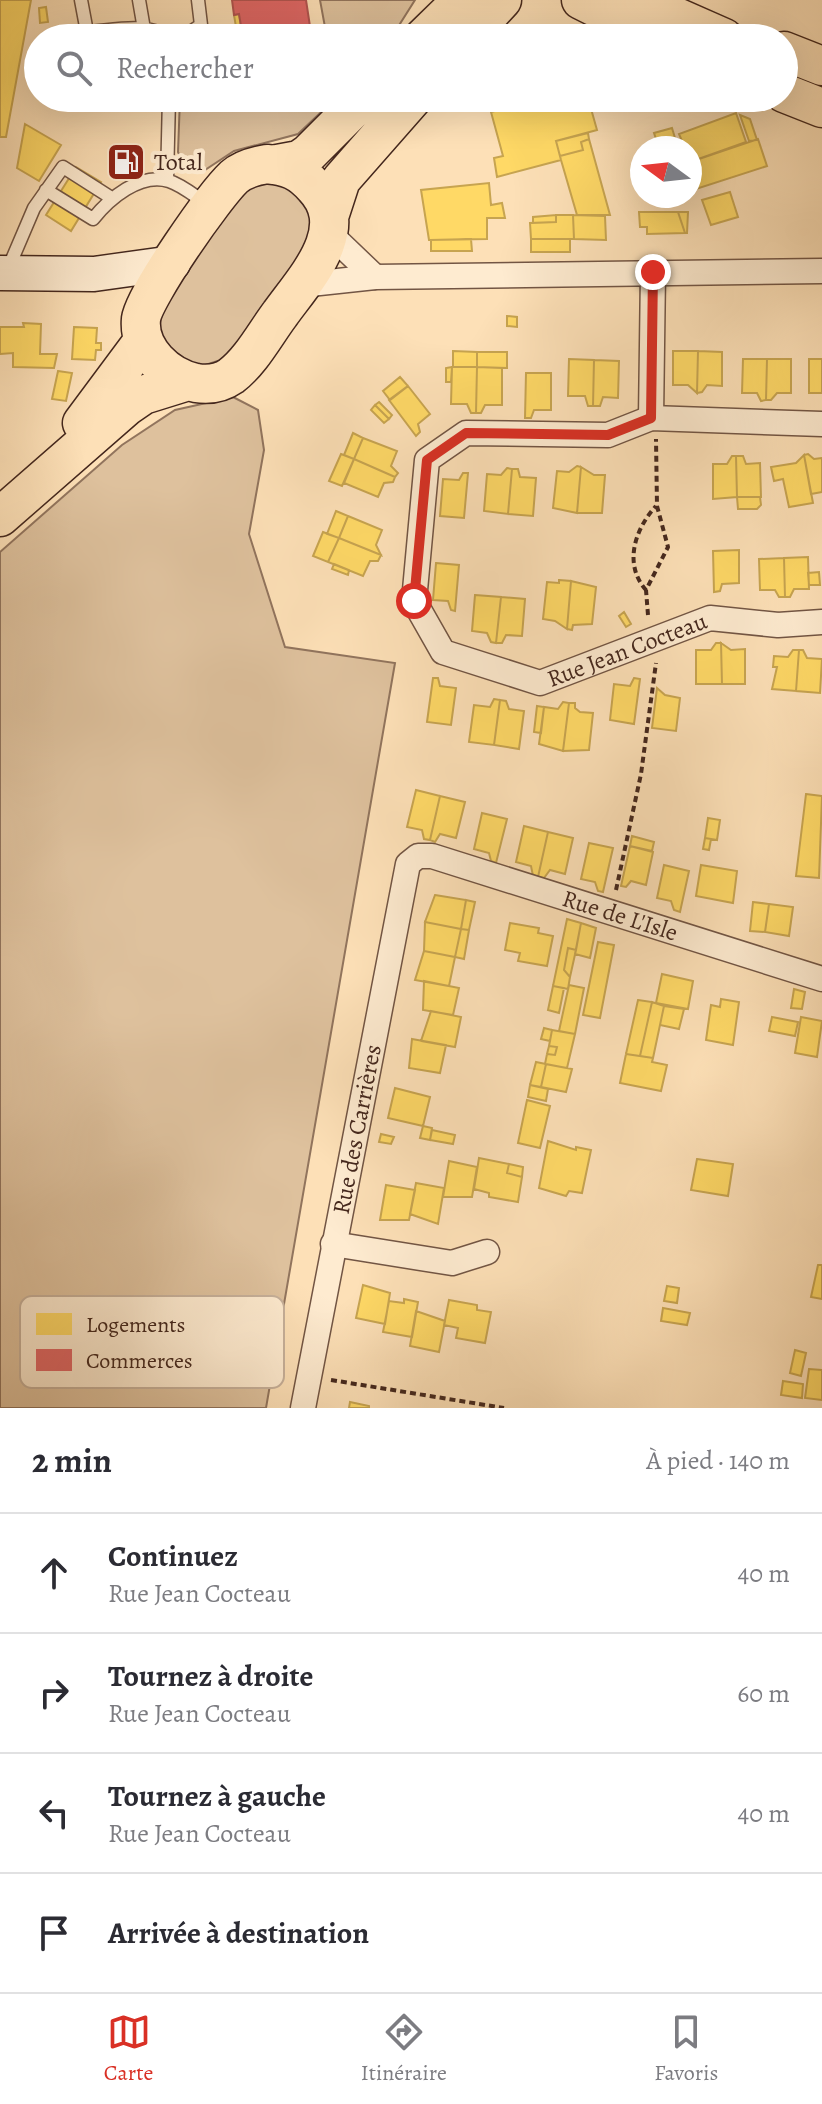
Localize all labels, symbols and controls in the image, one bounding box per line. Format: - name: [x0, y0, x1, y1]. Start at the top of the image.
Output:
- search box: [24, 24, 798, 112]
- icon: search: [52, 46, 96, 90]
- text: Rechercher: [116, 48, 254, 88]
- north arrow: [630, 136, 702, 208]
- fuel station icon: Total: [105, 141, 147, 183]
- place label: Total: [154, 146, 203, 178]
- route end: [635, 254, 671, 290]
- route start: [396, 583, 432, 619]
- street label: Rue Jean Cocteau: [542, 605, 712, 695]
- street label: Rue de L'Isle: [558, 882, 682, 949]
- street label: Rue des Carrières: [325, 1042, 389, 1217]
- legend: [20, 1296, 284, 1388]
- text: Logements: [86, 1310, 185, 1340]
- text: Commerces: [86, 1346, 193, 1376]
- text: 2 min: [32, 1437, 112, 1484]
- text: À pied · 140 m: [646, 1443, 790, 1478]
- text: Continuez: [108, 1536, 238, 1576]
- icon: ahead: [32, 1551, 76, 1595]
- text: 40 m: [738, 1556, 790, 1591]
- text: Rue Jean Cocteau: [108, 1576, 291, 1611]
- text: Tournez à droite: [108, 1656, 313, 1696]
- icon: right: [32, 1671, 76, 1715]
- text: 60 m: [737, 1676, 790, 1711]
- text: Rue Jean Cocteau: [108, 1696, 291, 1731]
- text: Tournez à gauche: [108, 1776, 326, 1816]
- icon: left: [32, 1791, 76, 1835]
- text: 40 m: [738, 1796, 790, 1831]
- text: Rue Jean Cocteau: [108, 1816, 291, 1851]
- icon: arrive: [32, 1911, 76, 1955]
- text: Arrivée à destination: [108, 1913, 369, 1953]
- tab: Carte: [104, 2010, 153, 2088]
- tab: Itinéraire: [361, 2010, 447, 2088]
- tab: Favoris: [654, 2010, 718, 2088]

